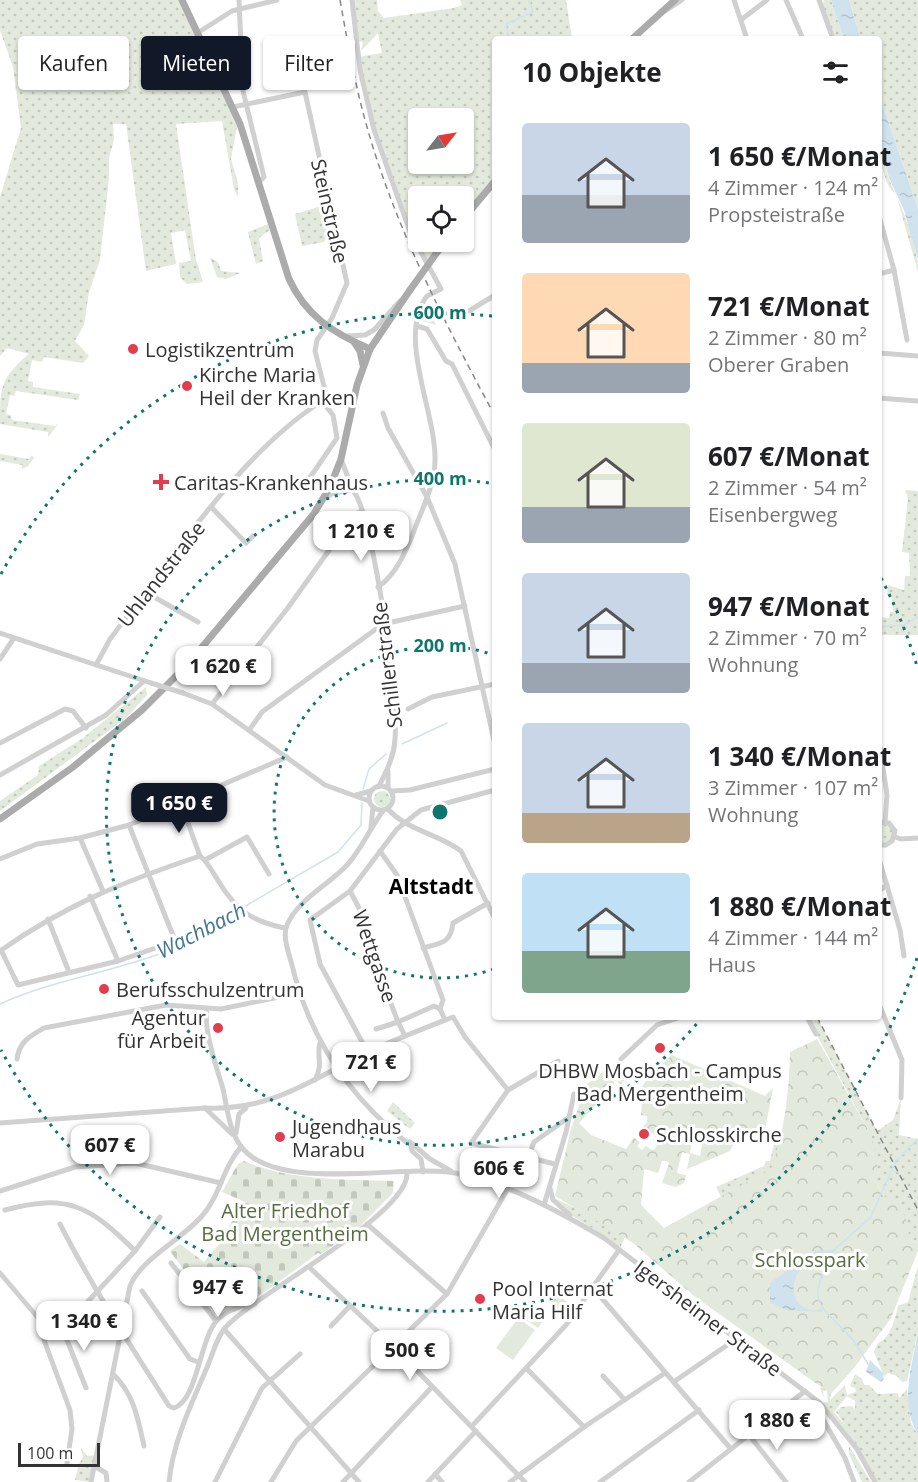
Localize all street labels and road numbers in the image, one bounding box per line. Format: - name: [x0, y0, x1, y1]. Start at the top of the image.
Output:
- street label: Steinstraße: [305, 156, 355, 266]
- street label: Uhlandstraße: [111, 516, 211, 632]
- street label: Schillerstraße: [366, 600, 408, 730]
- street label: Wettgasse: [347, 906, 403, 1006]
- street label: Igersheimer Straße: [629, 1254, 787, 1382]

